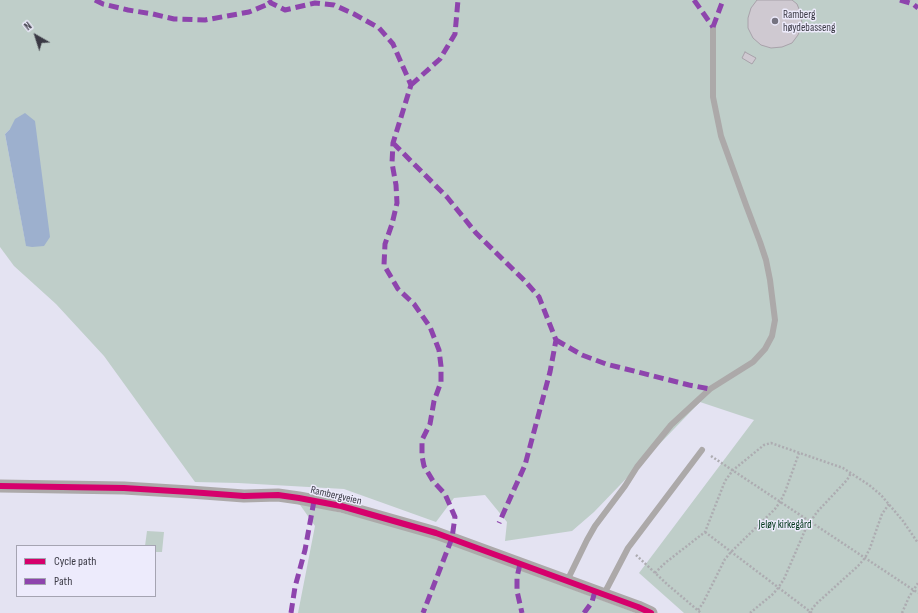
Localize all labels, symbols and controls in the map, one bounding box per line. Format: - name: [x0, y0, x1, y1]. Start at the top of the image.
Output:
- place label: Ramberg høydebasseng: [783, 8, 835, 34]
- north arrow: [16, 16, 56, 56]
- marker: Ramberg høydebasseng: [770, 16, 780, 26]
- text: N: [22, 19, 35, 33]
- street label: Rambergveien: [309, 484, 363, 508]
- park label: Jeløy kirkegård: [758, 518, 812, 532]
- legend: [16, 545, 156, 597]
- text: Cycle path: [54, 554, 96, 569]
- text: Path: [54, 574, 72, 589]

